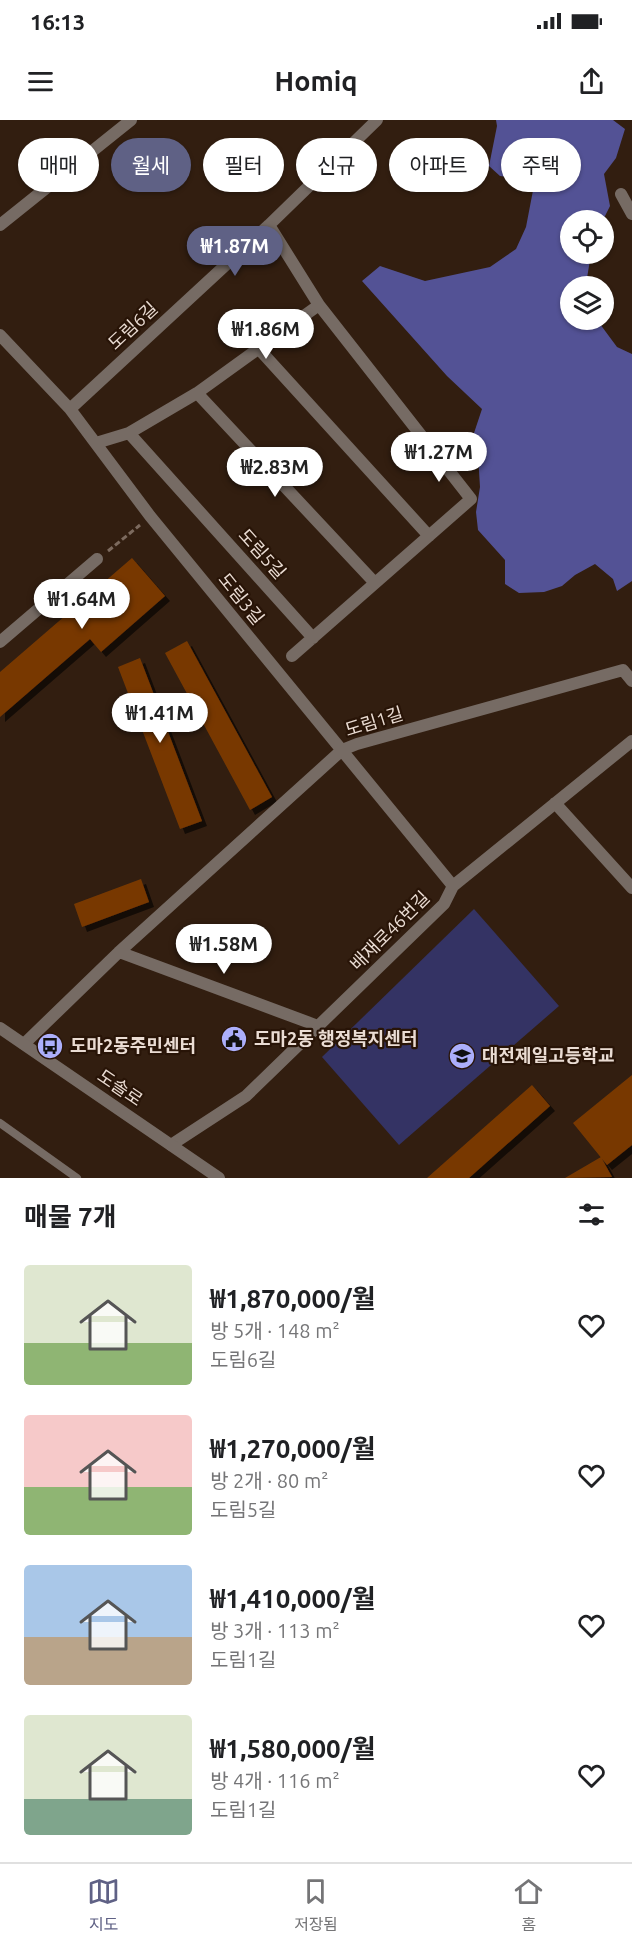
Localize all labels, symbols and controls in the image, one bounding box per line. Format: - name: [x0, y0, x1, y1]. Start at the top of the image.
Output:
- text: 16:13: [30, 9, 85, 34]
- icon: menu: [24, 65, 57, 98]
- icon: share: [575, 65, 608, 98]
- text: Homiq: [275, 66, 357, 96]
- chip: 매매: [18, 138, 99, 192]
- chip: 월세: [111, 138, 191, 192]
- chip: 필터: [203, 138, 284, 192]
- chip: 신규: [296, 138, 377, 192]
- chip: 아파트: [389, 138, 489, 192]
- chip: 주택: [501, 138, 581, 192]
- map controls: [560, 210, 614, 330]
- button: locate: [560, 210, 614, 264]
- pin: ₩1.87M: [186, 226, 284, 277]
- text: ₩1.87M: [201, 234, 269, 257]
- button: layers: [560, 276, 614, 330]
- street label: 도림6길: [104, 298, 161, 353]
- pin: ₩1.86M: [217, 309, 315, 360]
- text: ₩1.86M: [232, 317, 300, 340]
- pin: ₩1.27M: [390, 432, 488, 483]
- text: ₩1.27M: [405, 440, 473, 463]
- pin: ₩2.83M: [226, 447, 324, 498]
- text: ₩2.83M: [241, 455, 309, 478]
- street label: 도림5길: [235, 524, 290, 582]
- street label: 도림3길: [215, 569, 268, 628]
- pin: ₩1.64M: [33, 579, 131, 630]
- text: ₩1.64M: [48, 587, 116, 610]
- pin: ₩1.41M: [111, 693, 209, 744]
- text: ₩1.41M: [126, 701, 194, 724]
- street label: 도림1길: [342, 703, 405, 739]
- street label: 배재로46번길: [346, 887, 433, 974]
- pin: ₩1.58M: [175, 924, 273, 975]
- text: ₩1.58M: [190, 932, 258, 955]
- public building icon: 도마2동 행정복지센터: [219, 1024, 249, 1054]
- place label: 도마2동 행정복지센터: [254, 1028, 417, 1048]
- bus stop icon: 도마2동주민센터: [35, 1031, 65, 1061]
- place label: 도마2동주민센터: [70, 1035, 196, 1055]
- school or university icon: 대전제일고등학교: [447, 1041, 477, 1071]
- place label: 대전제일고등학교: [482, 1045, 614, 1065]
- street label: 도솔로: [94, 1065, 147, 1109]
- icon: filters: [575, 1198, 608, 1231]
- text: 매물 7개: [24, 1202, 117, 1231]
- text: ₩1,870,000/월: [210, 1284, 376, 1313]
- icon: home: [72, 1289, 144, 1361]
- icon: heart: [575, 1309, 608, 1342]
- text: 방 5개 · 148 m²: [210, 1319, 340, 1342]
- text: 도림6길: [210, 1348, 276, 1371]
- text: ₩1,270,000/월: [210, 1434, 376, 1463]
- icon: home: [72, 1439, 144, 1511]
- icon: heart: [575, 1459, 608, 1492]
- text: 방 2개 · 80 m²: [210, 1469, 328, 1492]
- text: 도림5길: [210, 1498, 276, 1521]
- text: ₩1,410,000/월: [210, 1584, 376, 1613]
- icon: home: [72, 1589, 144, 1661]
- icon: heart: [575, 1609, 608, 1642]
- text: 방 3개 · 113 m²: [210, 1619, 340, 1642]
- text: 도림1길: [210, 1648, 276, 1671]
- text: ₩1,580,000/월: [210, 1734, 376, 1763]
- icon: home: [72, 1739, 144, 1811]
- icon: heart: [575, 1759, 608, 1792]
- text: 방 4개 · 116 m²: [210, 1769, 340, 1792]
- text: 도림1길: [210, 1798, 276, 1821]
- tab: 지도: [87, 1875, 120, 1935]
- tab: 저장됨: [294, 1875, 338, 1935]
- tab: 홈: [512, 1875, 545, 1935]

